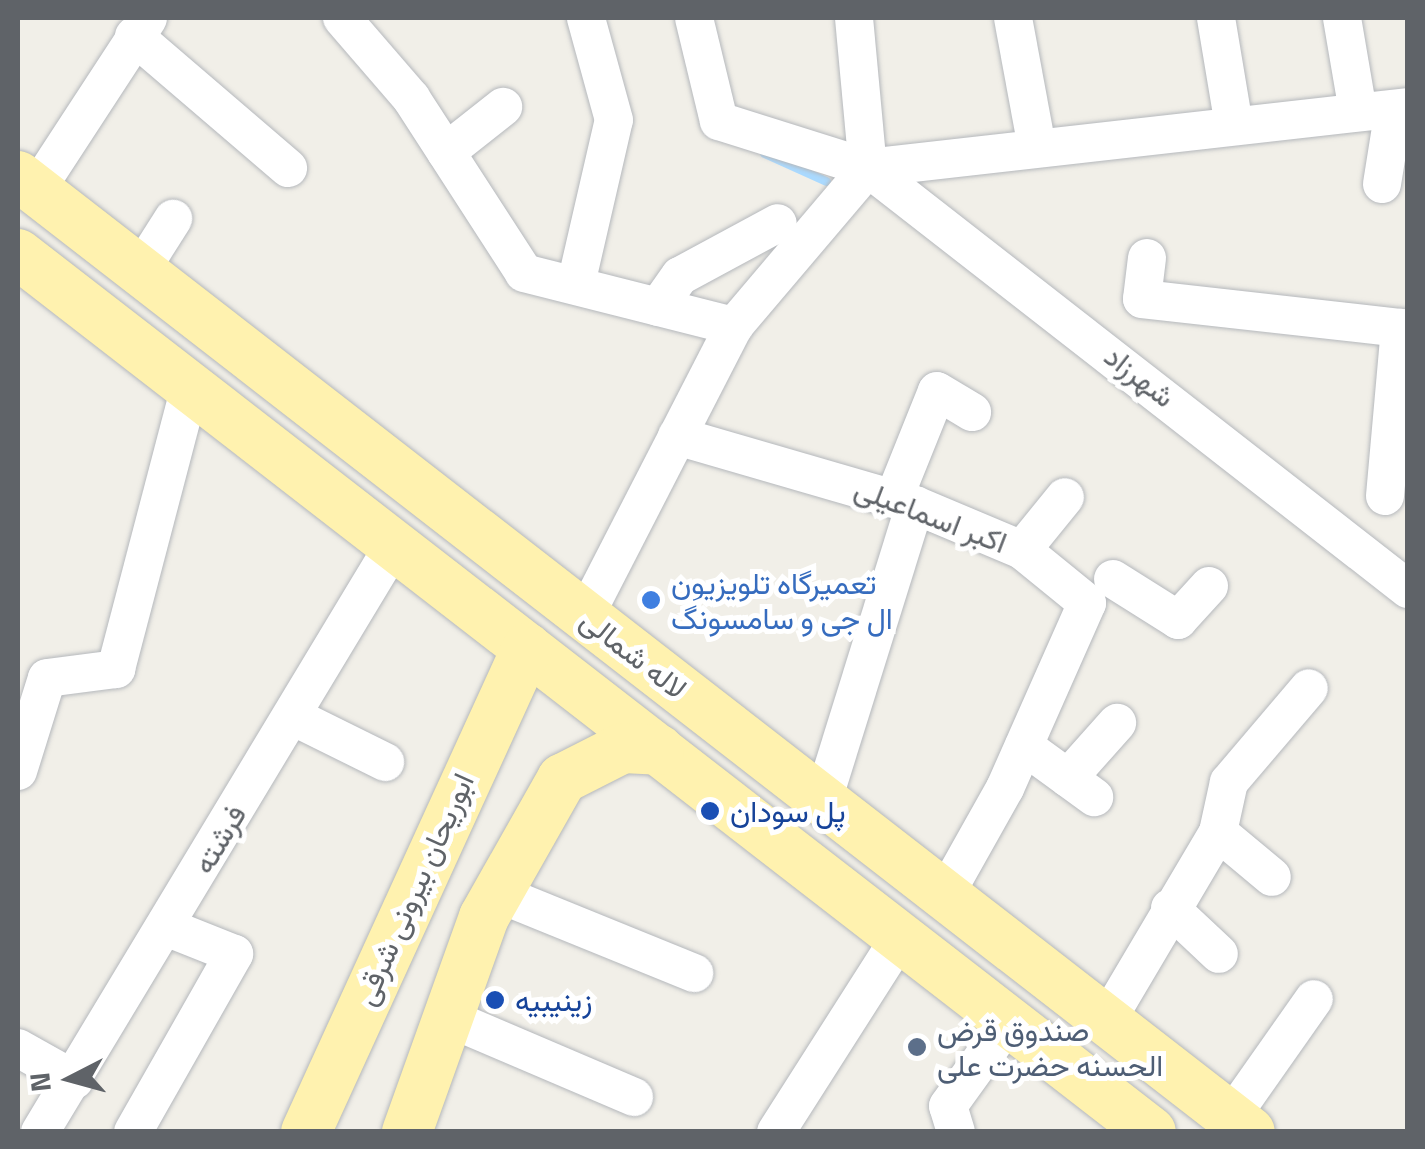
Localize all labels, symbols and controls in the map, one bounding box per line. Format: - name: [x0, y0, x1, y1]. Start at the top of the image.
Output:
- street label: شهرزاد: [1098, 337, 1182, 415]
- street label: اکبر اسماعیلی: [850, 470, 1012, 560]
- place label: تعمیرگاه تلویزیون ال جی و سامسونگ: [671, 565, 893, 636]
- marker: تعمیرگاه تلویزیون ال جی و سامسونگ: [640, 589, 662, 611]
- street label: لاله شمالی: [574, 601, 694, 707]
- street label: ابوریحان بیرونی شرقی: [347, 767, 481, 1011]
- place label: پل سودان: [730, 793, 846, 829]
- street label: فرشته: [185, 798, 253, 880]
- marker: پل سودان: [699, 800, 721, 822]
- place label: زینیبیه: [515, 982, 592, 1018]
- marker: زینیبیه: [484, 989, 506, 1011]
- place label: صندوق قرض الحسنه حضرت علی: [937, 1012, 1163, 1082]
- north arrow: [20, 1029, 120, 1129]
- marker: صندوق قرض الحسنه حضرت علی: [906, 1036, 928, 1058]
- text: N: [17, 1070, 62, 1094]

